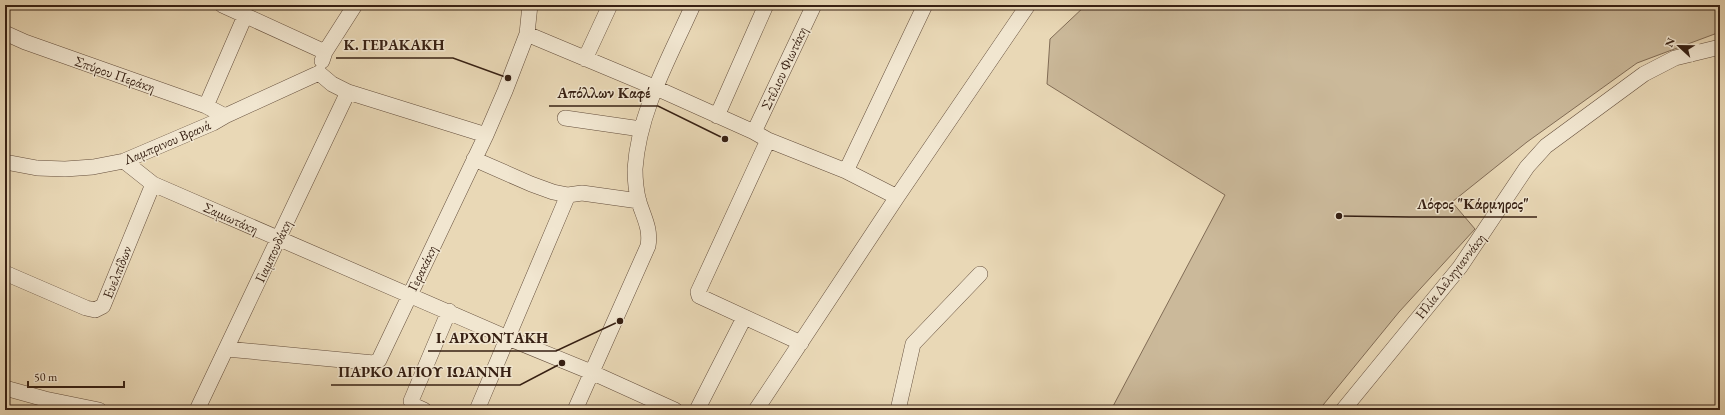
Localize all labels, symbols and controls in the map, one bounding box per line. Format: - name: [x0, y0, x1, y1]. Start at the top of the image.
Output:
- street label: Στέλιου Φιωτάκη: [757, 23, 811, 113]
- north arrow: [1659, 26, 1699, 66]
- callout: Κ. ΓΕΡΑΚΑΚΗ: [336, 31, 453, 58]
- text: Κ. ΓΕΡΑΚΑΚΗ: [344, 35, 444, 54]
- text: N: [1662, 35, 1678, 49]
- street label: Σπύρου Περάκη: [72, 52, 158, 96]
- callout: Απόλλων Καφέ: [549, 79, 658, 106]
- text: Απόλλων Καφέ: [556, 83, 651, 102]
- street label: Λαμπρινου Βρανά: [120, 115, 214, 169]
- callout: Λόφος "Κάρμηρος": [1409, 190, 1537, 217]
- text: Λόφος "Κάρμηρος": [1416, 194, 1529, 213]
- street label: Σαμιωτάκη: [201, 198, 261, 238]
- street label: Γιαμπουδάκη: [251, 217, 295, 285]
- street label: Ηλία Δεληγιαννάκη: [1411, 230, 1489, 322]
- street label: Γερακάκη: [403, 242, 441, 294]
- street label: Ευελπίδων: [98, 243, 136, 301]
- callout: Ι. ΑΡΧΟΝΤΑΚΗ: [428, 324, 556, 351]
- text: Ι. ΑΡΧΟΝΤΑΚΗ: [436, 328, 548, 347]
- callout: ΠΑΡΚΟ ΑΓΙΟΥ ΙΩΑΝΝΗ: [331, 358, 520, 385]
- text: ΠΑΡΚΟ ΑΓΙΟΥ ΙΩΑΝΝΗ: [338, 362, 512, 381]
- scale bar: [28, 363, 124, 389]
- text: 50 m: [34, 369, 58, 385]

